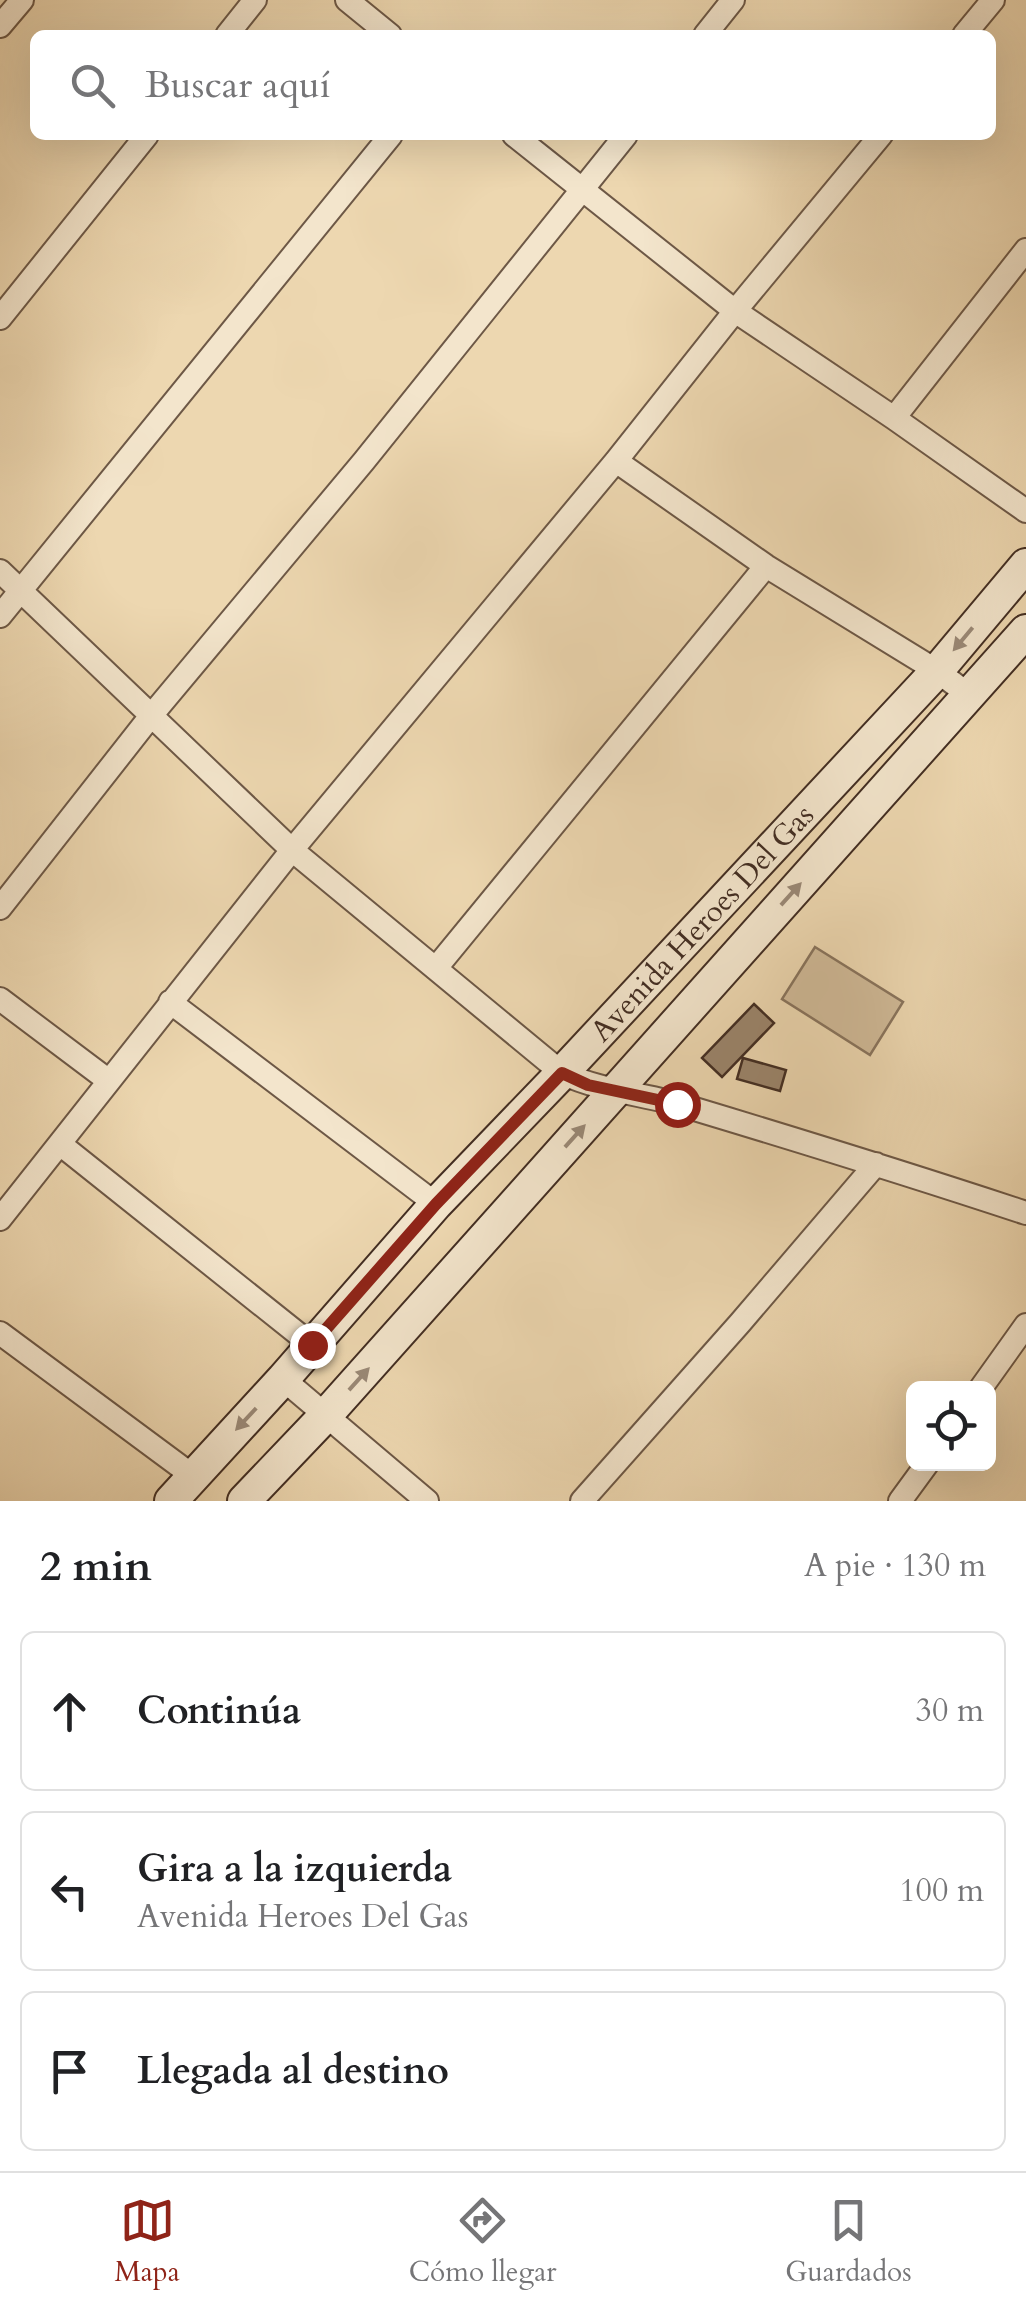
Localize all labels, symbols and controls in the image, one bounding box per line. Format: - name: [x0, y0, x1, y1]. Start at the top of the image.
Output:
- search box: [30, 30, 996, 140]
- icon: search: [65, 58, 120, 113]
- text: Buscar aquí: [145, 59, 331, 111]
- one-way arrow: [953, 627, 974, 652]
- street label: Avenida Heroes Del Gas: [581, 796, 823, 1051]
- one-way arrow: [780, 882, 802, 907]
- route start: [655, 1082, 701, 1128]
- one-way arrow: [563, 1124, 585, 1149]
- route end: [290, 1323, 336, 1369]
- one-way arrow: [347, 1367, 369, 1392]
- map controls: [906, 1381, 996, 1471]
- button: locate: [906, 1381, 996, 1471]
- one-way arrow: [235, 1406, 257, 1431]
- text: 2 min: [40, 1538, 152, 1595]
- text: A pie · 130 m: [804, 1544, 986, 1588]
- icon: ahead: [42, 1684, 97, 1739]
- text: Continúa: [137, 1685, 301, 1737]
- text: 30 m: [916, 1689, 984, 1733]
- text: Gira a la izquierda: [137, 1843, 452, 1895]
- icon: left: [42, 1864, 97, 1919]
- text: 100 m: [899, 1869, 984, 1913]
- text: Avenida Heroes Del Gas: [137, 1895, 468, 1939]
- icon: arrive: [42, 2044, 97, 2099]
- text: Llegada al destino: [137, 2045, 449, 2097]
- tab: Mapa: [114, 2193, 180, 2291]
- tab: Cómo llegar: [409, 2193, 557, 2291]
- tab: Guardados: [785, 2193, 912, 2291]

